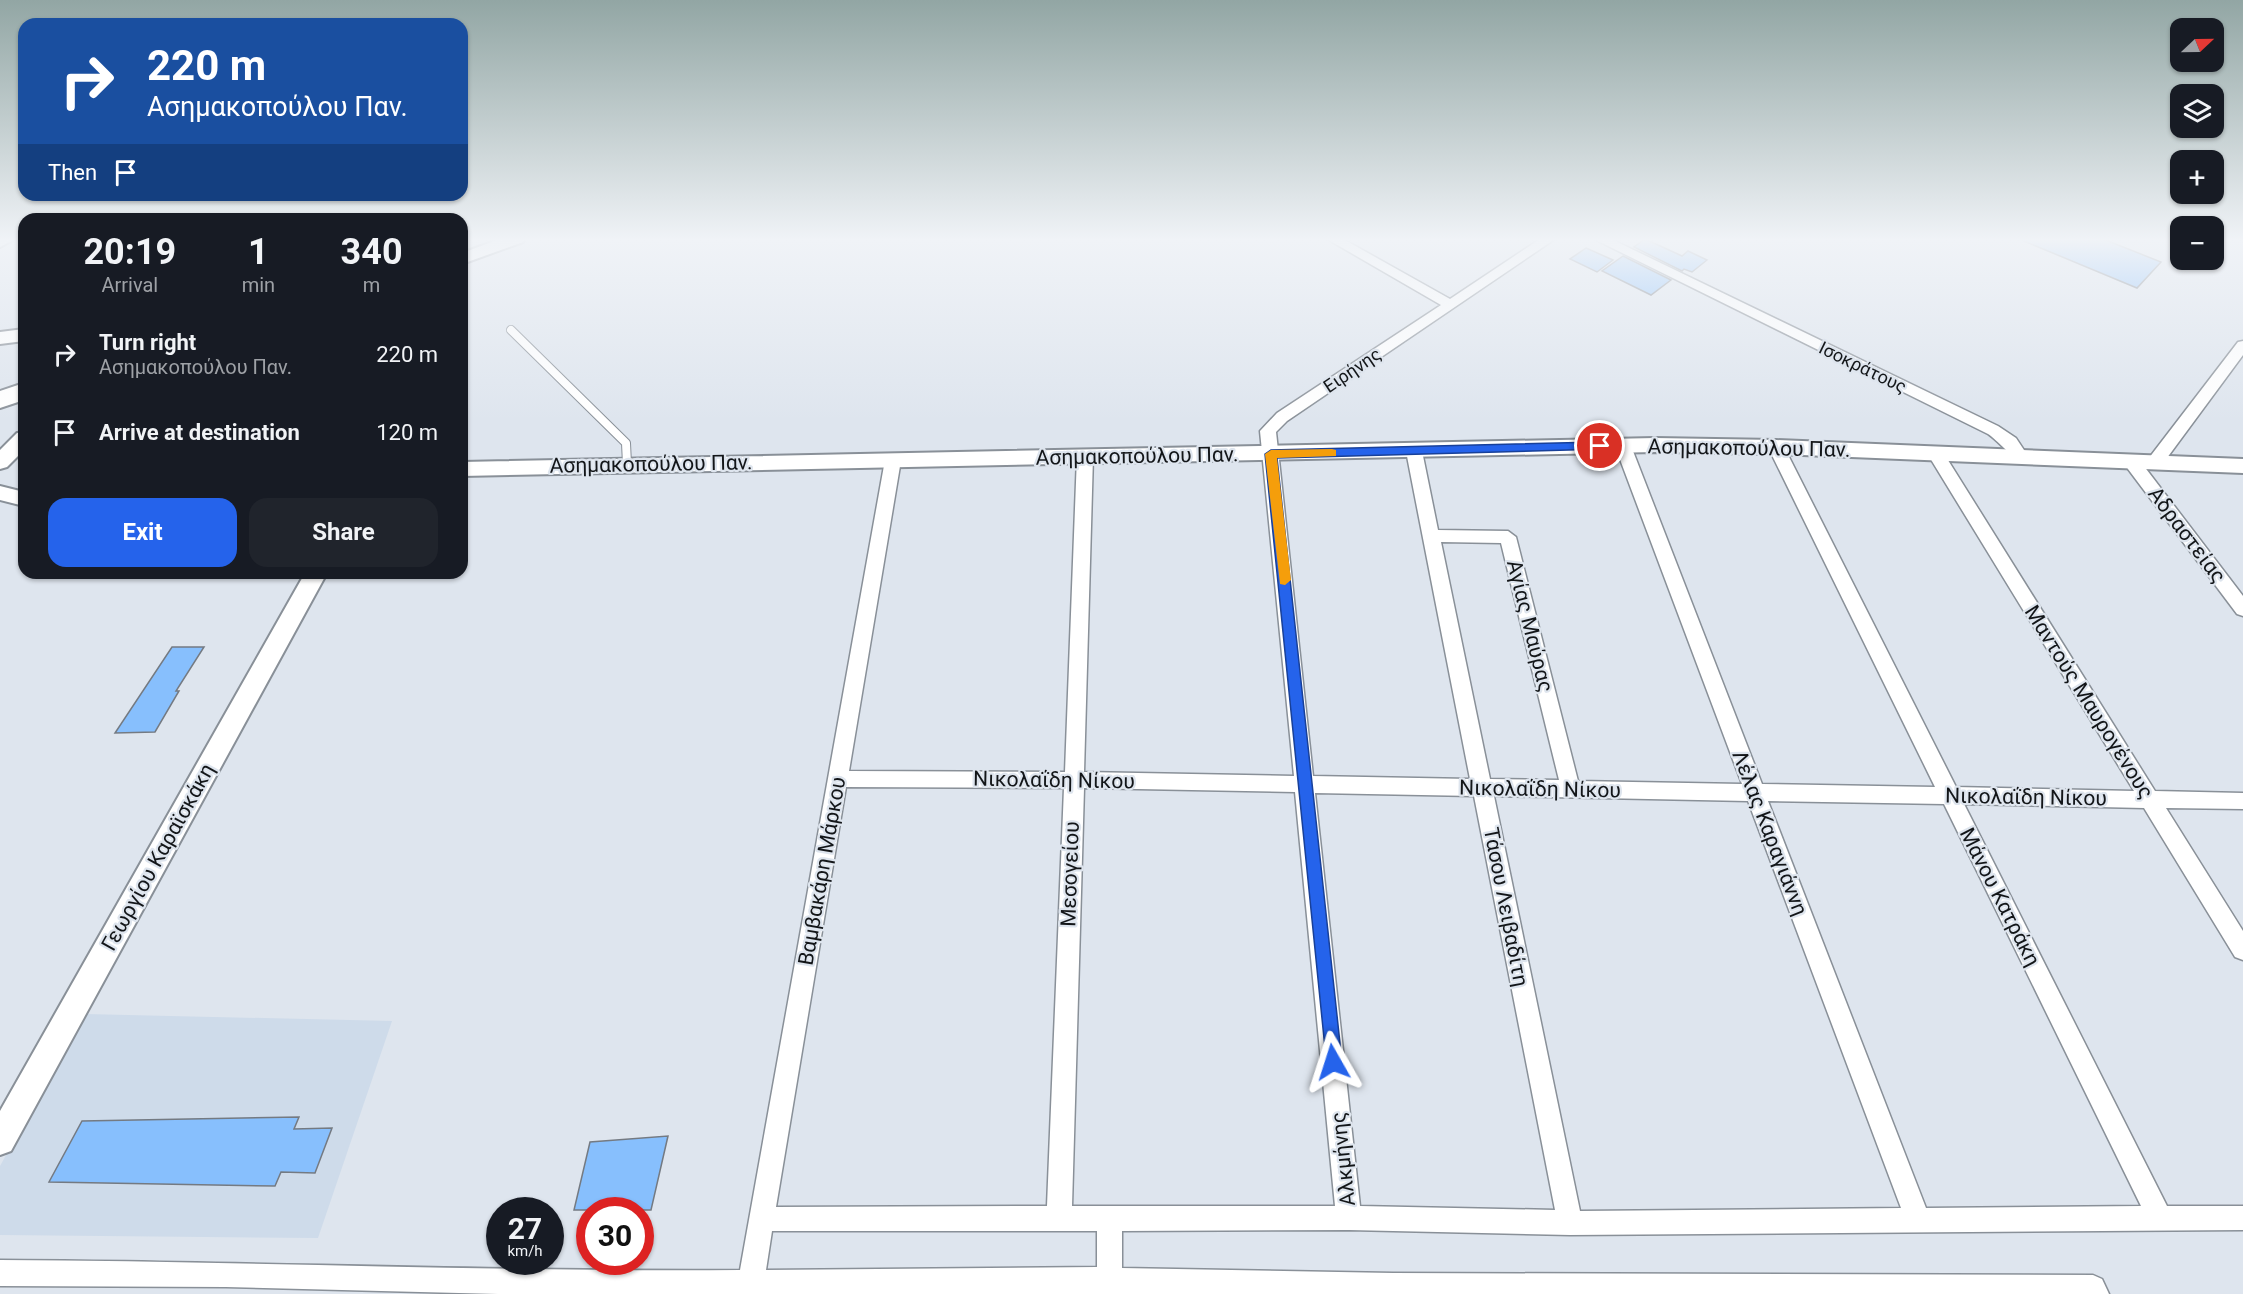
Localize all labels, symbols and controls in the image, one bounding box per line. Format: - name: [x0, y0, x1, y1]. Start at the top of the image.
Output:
- north arrow: [2170, 18, 2224, 72]
- map controls: [2170, 18, 2224, 270]
- text: 220 m: [147, 41, 266, 90]
- icon: right: [48, 42, 126, 120]
- button: layers: [2170, 84, 2224, 138]
- text: Ασημακοπούλου Παν.: [147, 91, 408, 123]
- button: +: [2170, 150, 2224, 204]
- icon: arrive: [109, 156, 142, 189]
- text: Then: [48, 160, 97, 185]
- button: −: [2170, 216, 2224, 270]
- text: 20:19: [83, 231, 176, 273]
- text: 1: [248, 231, 269, 273]
- text: 340: [341, 231, 403, 273]
- text: Arrival: [101, 273, 158, 297]
- text: min: [242, 273, 275, 297]
- text: m: [363, 273, 380, 297]
- text: Turn right: [99, 330, 196, 355]
- street label: Ισοκράτους: [1816, 337, 1910, 397]
- icon: right: [48, 338, 81, 371]
- text: 220 m: [376, 342, 438, 367]
- street label: Ειρήνης: [1319, 343, 1385, 397]
- text: Ασημακοπούλου Παν.: [99, 355, 292, 379]
- icon: arrive: [48, 416, 81, 449]
- text: Arrive at destination: [99, 420, 300, 445]
- text: 120 m: [376, 420, 438, 445]
- pin: [1574, 420, 1625, 471]
- icon: arrive: [1583, 429, 1616, 462]
- street label: Ασημακοπούλου Παν.: [1647, 434, 1851, 462]
- street label: Ασημακοπούλου Παν.: [1035, 442, 1239, 470]
- street label: Ασημακοπούλου Παν.: [549, 450, 753, 478]
- street label: Αδραστείας: [2143, 482, 2231, 588]
- button: Exit: [48, 498, 237, 567]
- button: Share: [249, 498, 438, 567]
- street label: Αγίας Μαύρας: [1502, 557, 1558, 695]
- street label: Μαντούς Μαυρογένους: [2020, 601, 2158, 803]
- street label: Λέλας Καραγιάννη: [1727, 747, 1813, 919]
- street label: Γεωργίου Καραϊσκάκη: [97, 759, 219, 955]
- street label: Νικολαΐδη Νίκου: [973, 767, 1135, 793]
- street label: Βαμβακάρη Μάρκου: [794, 775, 850, 967]
- street label: Νικολαΐδη Νίκου: [1459, 776, 1621, 802]
- street label: Νικολαΐδη Νίκου: [1945, 784, 2107, 810]
- street label: Μεσογείου: [1056, 821, 1084, 927]
- street label: Μάνου Κατράκη: [1955, 824, 2045, 970]
- street label: Τάσου Λειβαδίτη: [1479, 825, 1533, 989]
- position arrow: [1301, 1030, 1365, 1094]
- street label: Αλκμήνης: [1326, 1111, 1360, 1207]
- speed limit sign: 30: [576, 1197, 654, 1275]
- text: 27: [508, 1211, 542, 1246]
- text: km/h: [507, 1242, 543, 1260]

